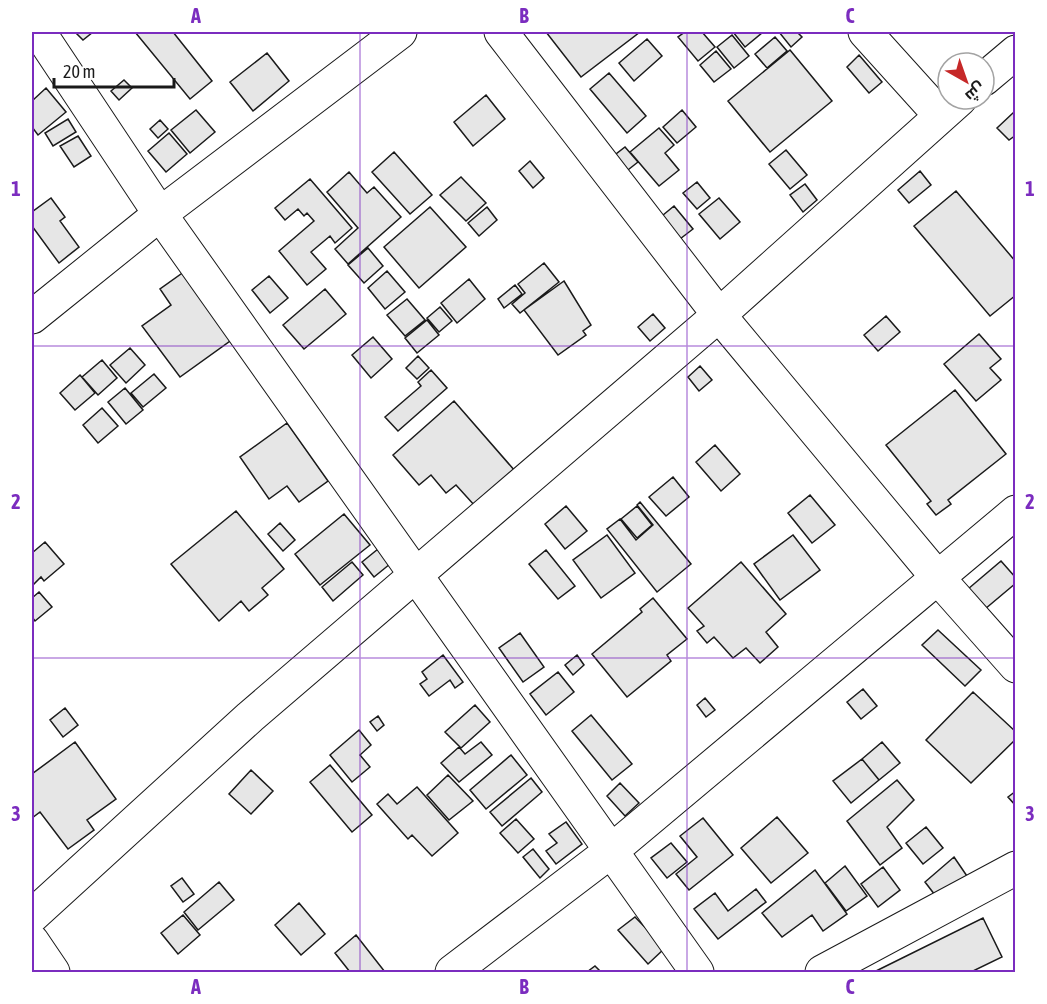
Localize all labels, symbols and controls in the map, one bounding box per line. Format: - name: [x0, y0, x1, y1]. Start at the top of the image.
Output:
- text: A: [190, 4, 201, 27]
- text: B: [519, 4, 529, 27]
- text: C: [846, 4, 855, 27]
- scale bar: [54, 51, 174, 89]
- north arrow: [936, 51, 996, 111]
- text: 20 m: [63, 61, 95, 82]
- text: ش: [961, 78, 989, 106]
- text: 1: [11, 177, 21, 200]
- text: 1: [1025, 177, 1035, 200]
- text: 2: [11, 490, 21, 513]
- text: 2: [1025, 490, 1035, 513]
- text: 3: [11, 802, 21, 825]
- text: 3: [1025, 802, 1035, 825]
- text: A: [190, 975, 201, 998]
- text: B: [519, 975, 529, 998]
- text: C: [846, 975, 855, 998]

